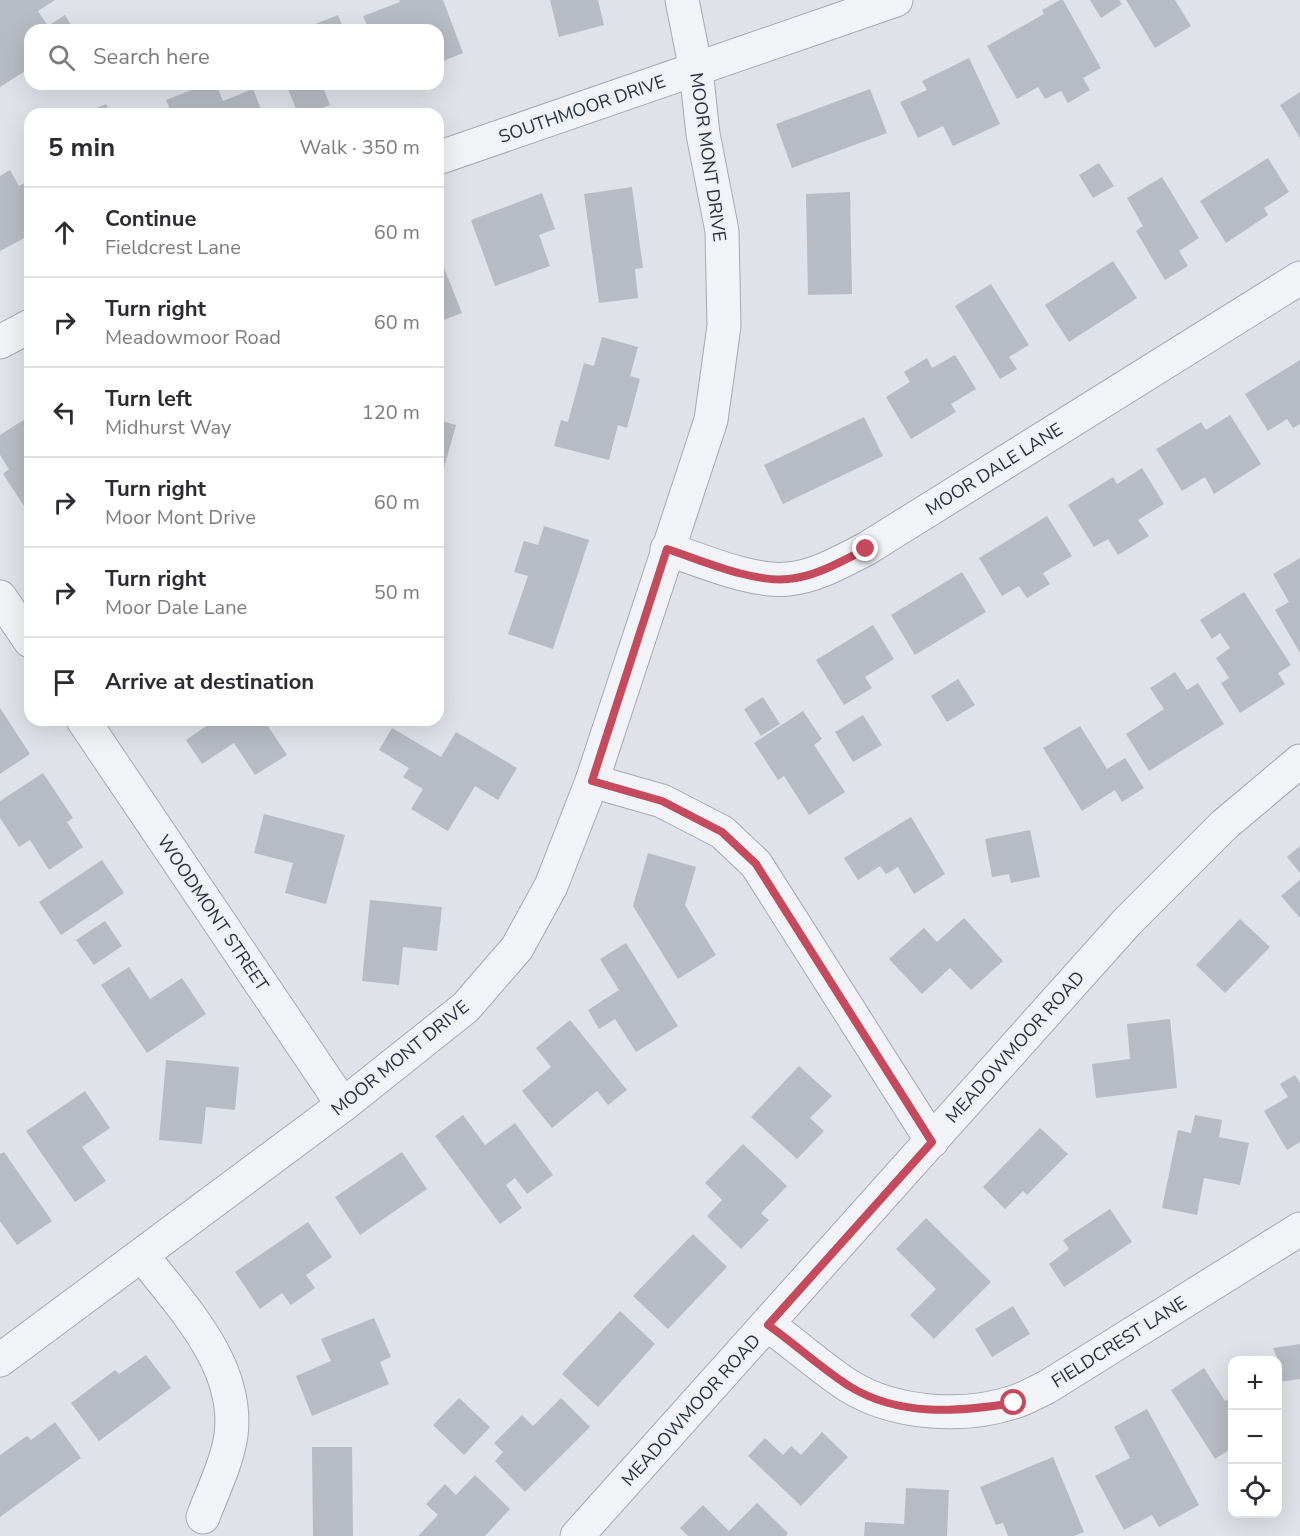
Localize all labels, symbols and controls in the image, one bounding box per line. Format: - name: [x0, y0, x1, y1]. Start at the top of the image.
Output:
- search box: [24, 24, 444, 90]
- icon: search: [45, 41, 78, 74]
- text: Search here: [93, 42, 210, 72]
- street label: SOUTHMOOR DRIVE: [495, 69, 669, 149]
- street label: MOOR MONT DRIVE: [684, 71, 732, 243]
- text: 5 min: [48, 130, 115, 165]
- text: Walk · 350 m: [300, 134, 420, 161]
- text: Continue: [105, 204, 196, 234]
- icon: ahead: [48, 216, 81, 249]
- text: 60 m: [374, 219, 420, 246]
- text: Fieldcrest Lane: [105, 234, 241, 261]
- text: Turn right: [105, 294, 206, 324]
- icon: right: [48, 306, 81, 339]
- text: 60 m: [374, 309, 420, 336]
- text: Meadowmoor Road: [105, 324, 281, 351]
- text: Turn left: [105, 384, 192, 414]
- icon: left: [48, 396, 81, 429]
- text: 120 m: [362, 399, 420, 426]
- text: Midhurst Way: [105, 414, 231, 441]
- street label: MOOR DALE LANE: [921, 417, 1067, 521]
- text: Turn right: [105, 474, 206, 504]
- icon: right: [48, 486, 81, 519]
- text: 60 m: [374, 489, 420, 516]
- text: Moor Mont Drive: [105, 504, 256, 531]
- route end: [852, 535, 878, 561]
- text: Turn right: [105, 564, 206, 594]
- icon: right: [48, 576, 81, 609]
- text: 50 m: [374, 579, 420, 606]
- text: Moor Dale Lane: [105, 594, 247, 621]
- icon: arrive: [48, 666, 81, 699]
- text: Arrive at destination: [105, 667, 314, 697]
- street label: WOODMONT STREET: [152, 830, 274, 996]
- street label: MEADOWMOOR ROAD: [940, 966, 1090, 1128]
- street label: MOOR MONT DRIVE: [326, 995, 474, 1121]
- street label: FIELDCREST LANE: [1047, 1291, 1191, 1393]
- street label: MEADOWMOOR ROAD: [616, 1329, 766, 1491]
- map controls: [1228, 1356, 1282, 1518]
- button: +: [1228, 1356, 1282, 1410]
- route start: [1000, 1389, 1026, 1415]
- button: −: [1228, 1410, 1282, 1464]
- button: locate: [1228, 1464, 1282, 1518]

